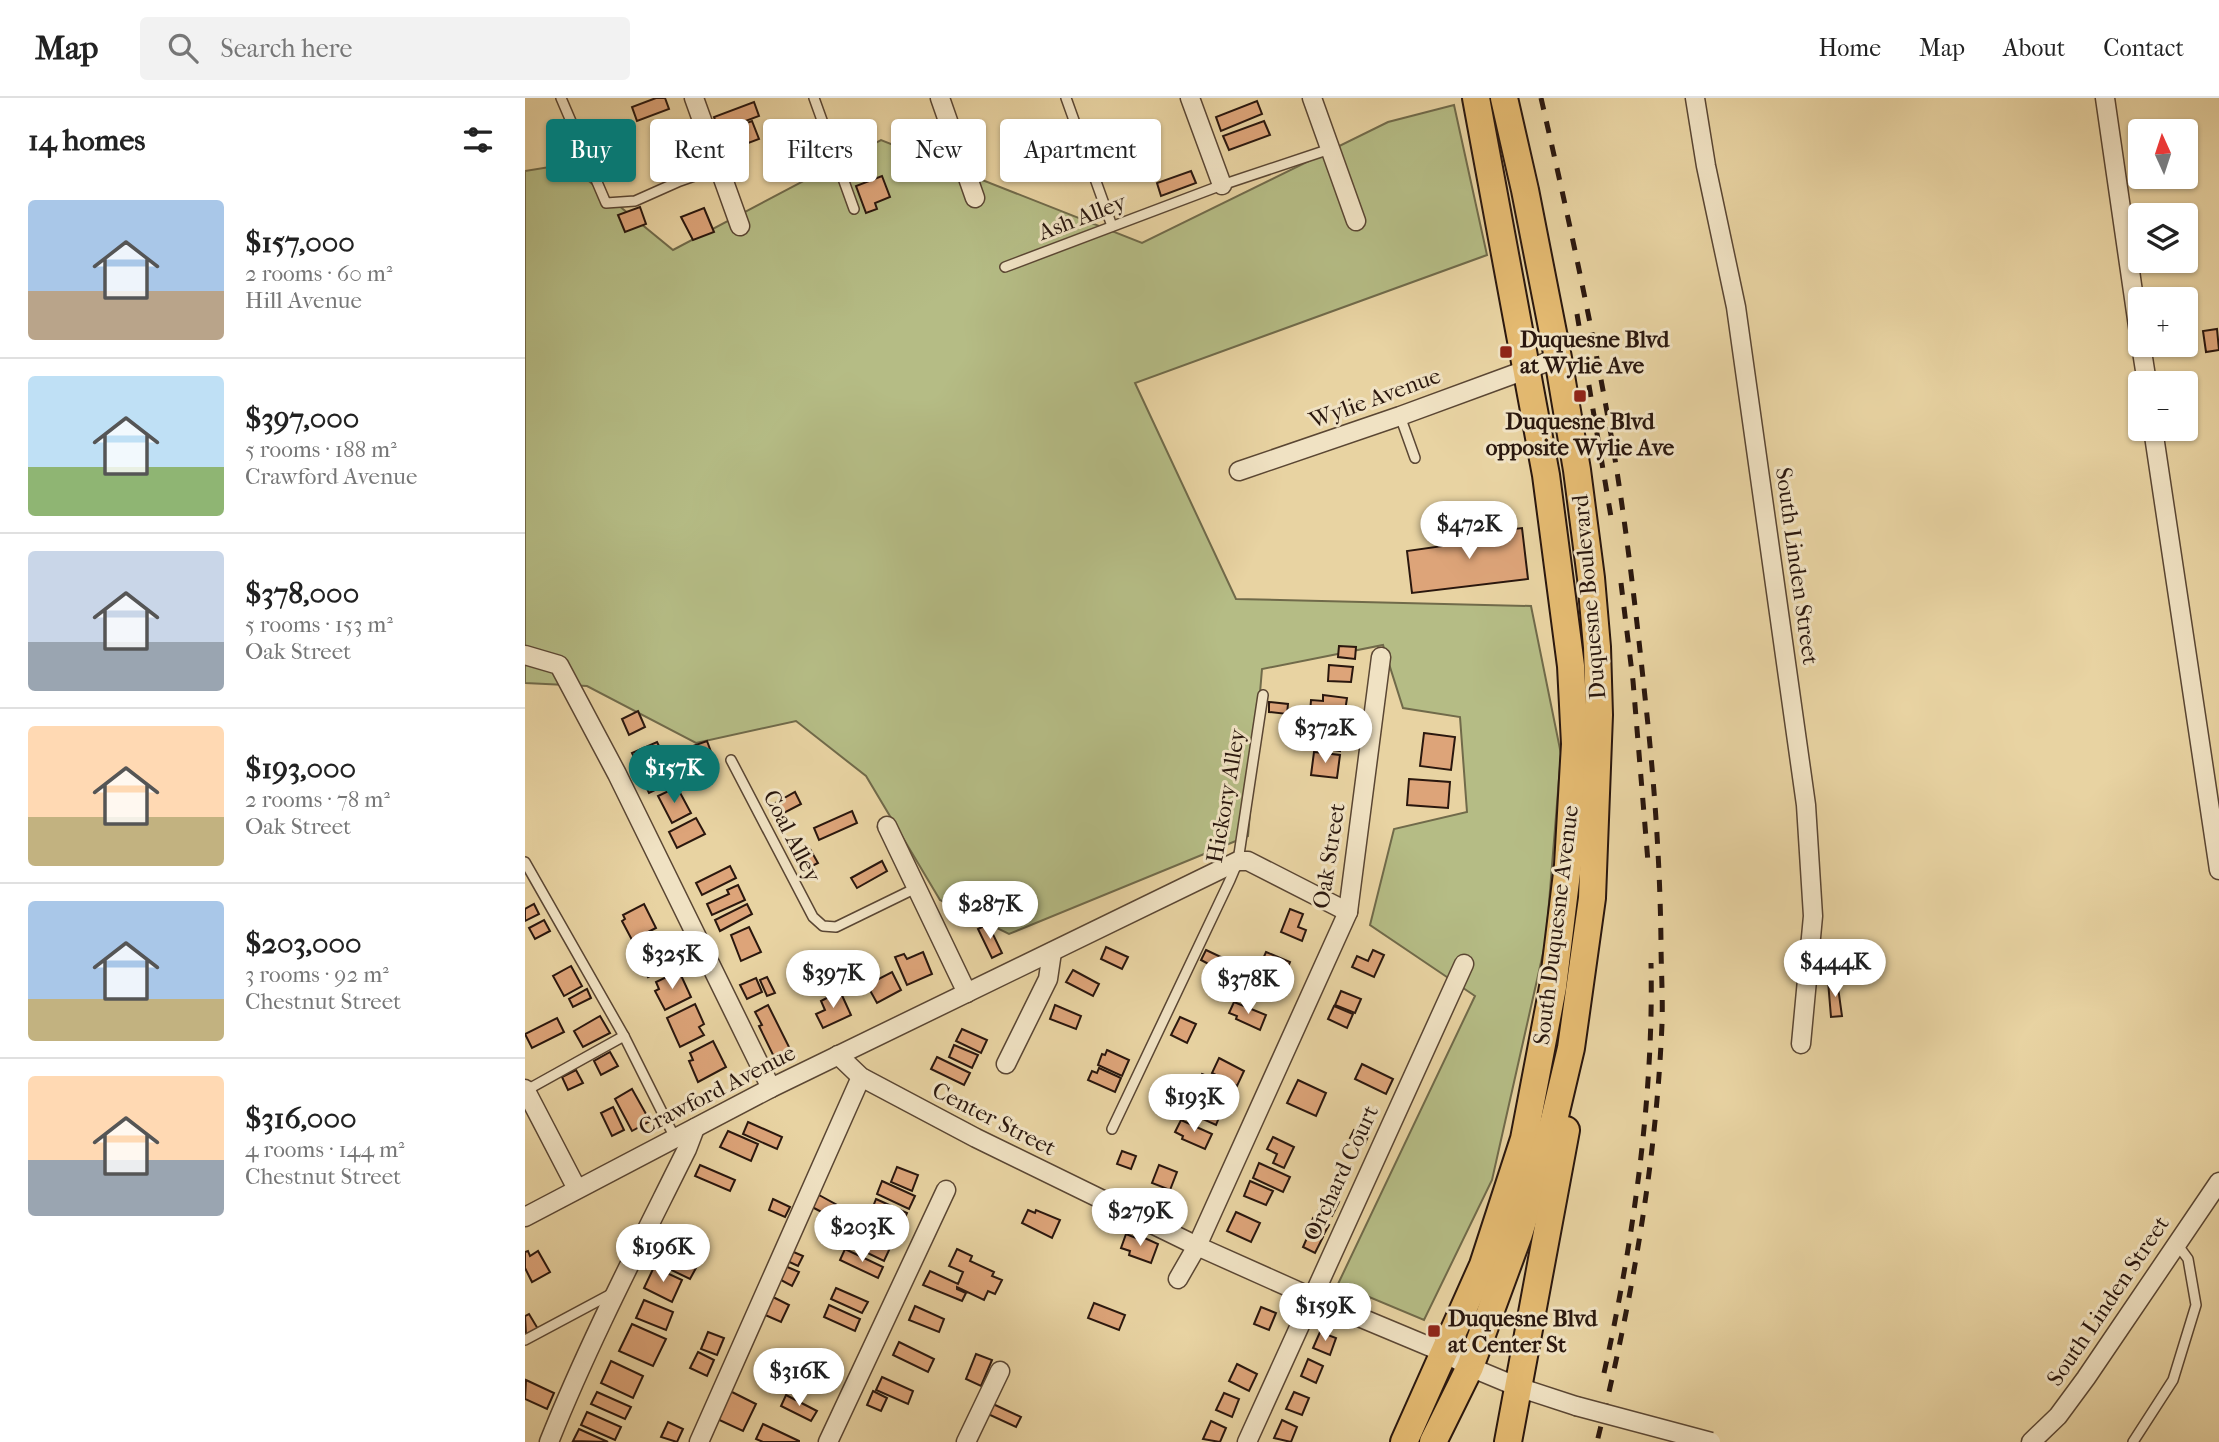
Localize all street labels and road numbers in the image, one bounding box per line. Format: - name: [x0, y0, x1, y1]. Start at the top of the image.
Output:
- street label: Ash Alley: [1033, 188, 1130, 246]
- street label: Wylie Avenue: [1305, 362, 1444, 435]
- street label: South Linden Street: [1770, 466, 1824, 666]
- street label: Duquesne Boulevard: [1567, 493, 1611, 701]
- street label: Hickory Alley: [1201, 726, 1251, 865]
- street label: Coal Alley: [757, 785, 827, 887]
- street label: Oak Street: [1307, 801, 1351, 911]
- street label: South Duquesne Avenue: [1528, 804, 1584, 1046]
- street label: Crawford Avenue: [634, 1039, 800, 1141]
- street label: Center Street: [928, 1076, 1060, 1162]
- street label: Orchard Court: [1298, 1101, 1384, 1245]
- street label: South Linden Street: [2041, 1211, 2175, 1391]

